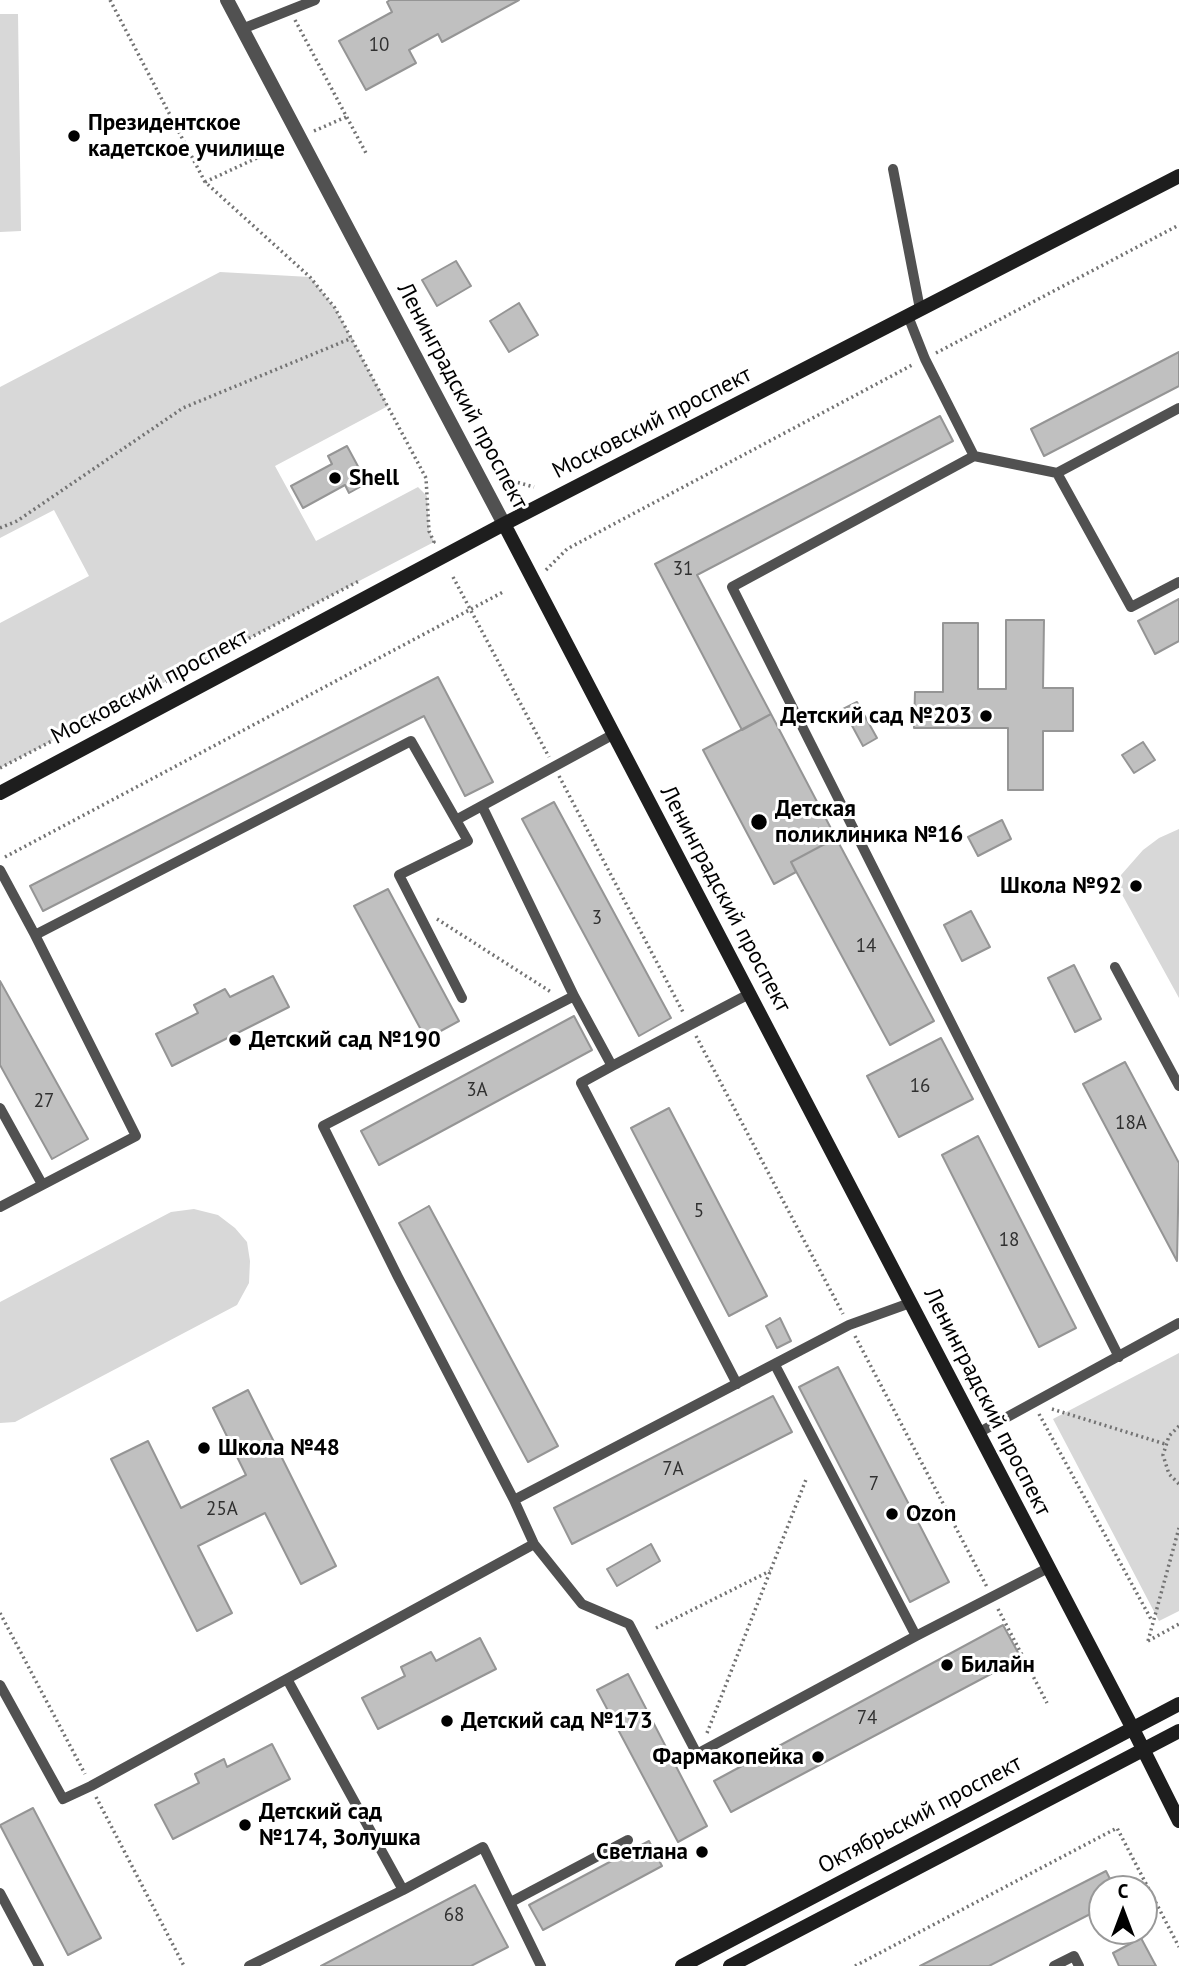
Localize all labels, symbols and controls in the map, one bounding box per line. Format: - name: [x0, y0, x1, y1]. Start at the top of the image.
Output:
- house number: 10: [369, 35, 389, 57]
- place label: Президентское кадетское училище: [88, 109, 285, 163]
- marker: Президентское кадетское училище: [66, 128, 82, 144]
- street label: Ленинградский проспект: [391, 278, 533, 514]
- street label: Московский проспект: [548, 361, 756, 485]
- place label: Shell: [349, 464, 399, 492]
- marker: Shell: [327, 470, 343, 486]
- house number: 31: [673, 559, 693, 581]
- street label: Московский проспект: [47, 623, 253, 751]
- place label: Детский сад №203: [780, 702, 972, 730]
- marker: Детский сад №203: [978, 708, 994, 724]
- street label: Ленинградский проспект: [654, 781, 796, 1017]
- place label: Детская поликлиника №16: [775, 795, 963, 849]
- marker: Детская поликлиника №16: [749, 812, 769, 832]
- place label: Школа №92: [1000, 872, 1122, 900]
- marker: Школа №92: [1128, 878, 1144, 894]
- house number: 3: [592, 908, 602, 930]
- house number: 14: [856, 936, 876, 958]
- place label: Детский сад №190: [249, 1026, 441, 1054]
- marker: Детский сад №190: [227, 1032, 243, 1048]
- house number: 16: [910, 1076, 930, 1098]
- house number: 3А: [466, 1080, 488, 1102]
- house number: 27: [34, 1091, 54, 1113]
- house number: 18А: [1115, 1113, 1147, 1135]
- house number: 5: [694, 1201, 704, 1223]
- house number: 18: [999, 1230, 1019, 1252]
- street label: Ленинградский проспект: [917, 1283, 1057, 1521]
- place label: Школа №48: [218, 1434, 340, 1462]
- marker: Школа №48: [196, 1440, 212, 1456]
- house number: 7А: [662, 1459, 684, 1481]
- house number: 7: [869, 1474, 879, 1496]
- house number: 25А: [206, 1499, 238, 1521]
- place label: Ozon: [906, 1500, 956, 1528]
- marker: Ozon: [884, 1506, 900, 1522]
- place label: Билайн: [961, 1651, 1035, 1679]
- marker: Билайн: [939, 1657, 955, 1673]
- place label: Детский сад №173: [461, 1707, 653, 1735]
- house number: 74: [857, 1708, 877, 1730]
- marker: Детский сад №173: [439, 1713, 455, 1729]
- place label: Фармакопейка: [653, 1743, 804, 1771]
- marker: Фармакопейка: [810, 1749, 826, 1765]
- street label: Октябрьский проспект: [814, 1750, 1026, 1880]
- place label: Детский сад №174, Золушка: [259, 1798, 421, 1852]
- marker: Детский сад №174, Золушка: [237, 1817, 253, 1833]
- place label: Светлана: [596, 1838, 688, 1866]
- marker: Светлана: [694, 1844, 710, 1860]
- north arrow: [1088, 1875, 1158, 1945]
- text: С: [1118, 1879, 1128, 1903]
- house number: 68: [444, 1905, 464, 1927]

